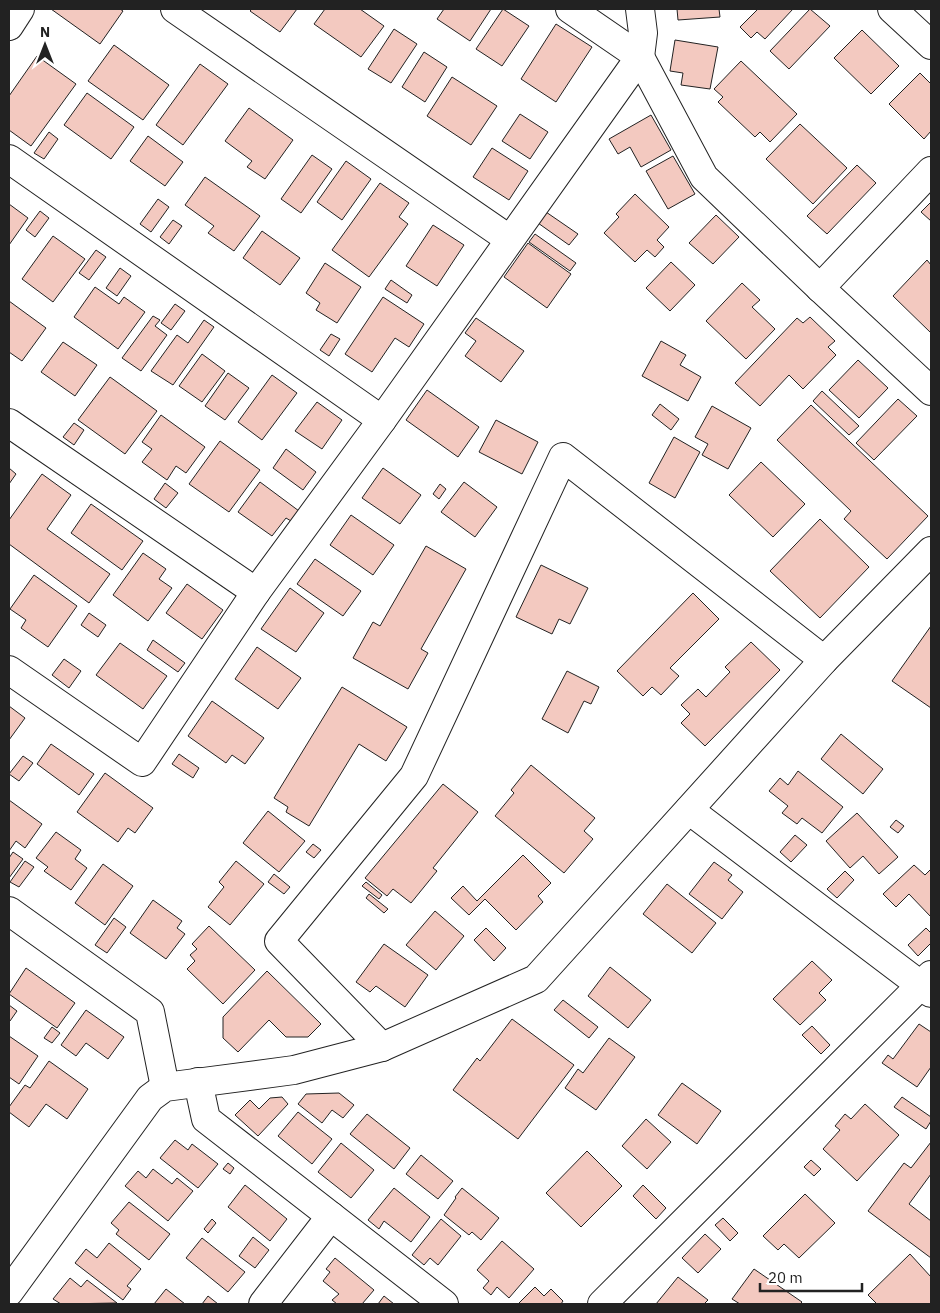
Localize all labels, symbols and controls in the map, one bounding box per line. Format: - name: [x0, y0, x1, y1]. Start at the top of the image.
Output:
- north arrow: [20, 20, 70, 70]
- text: N: [40, 23, 50, 41]
- scale bar: [760, 1260, 862, 1292]
- text: 20 m: [768, 1268, 803, 1287]

